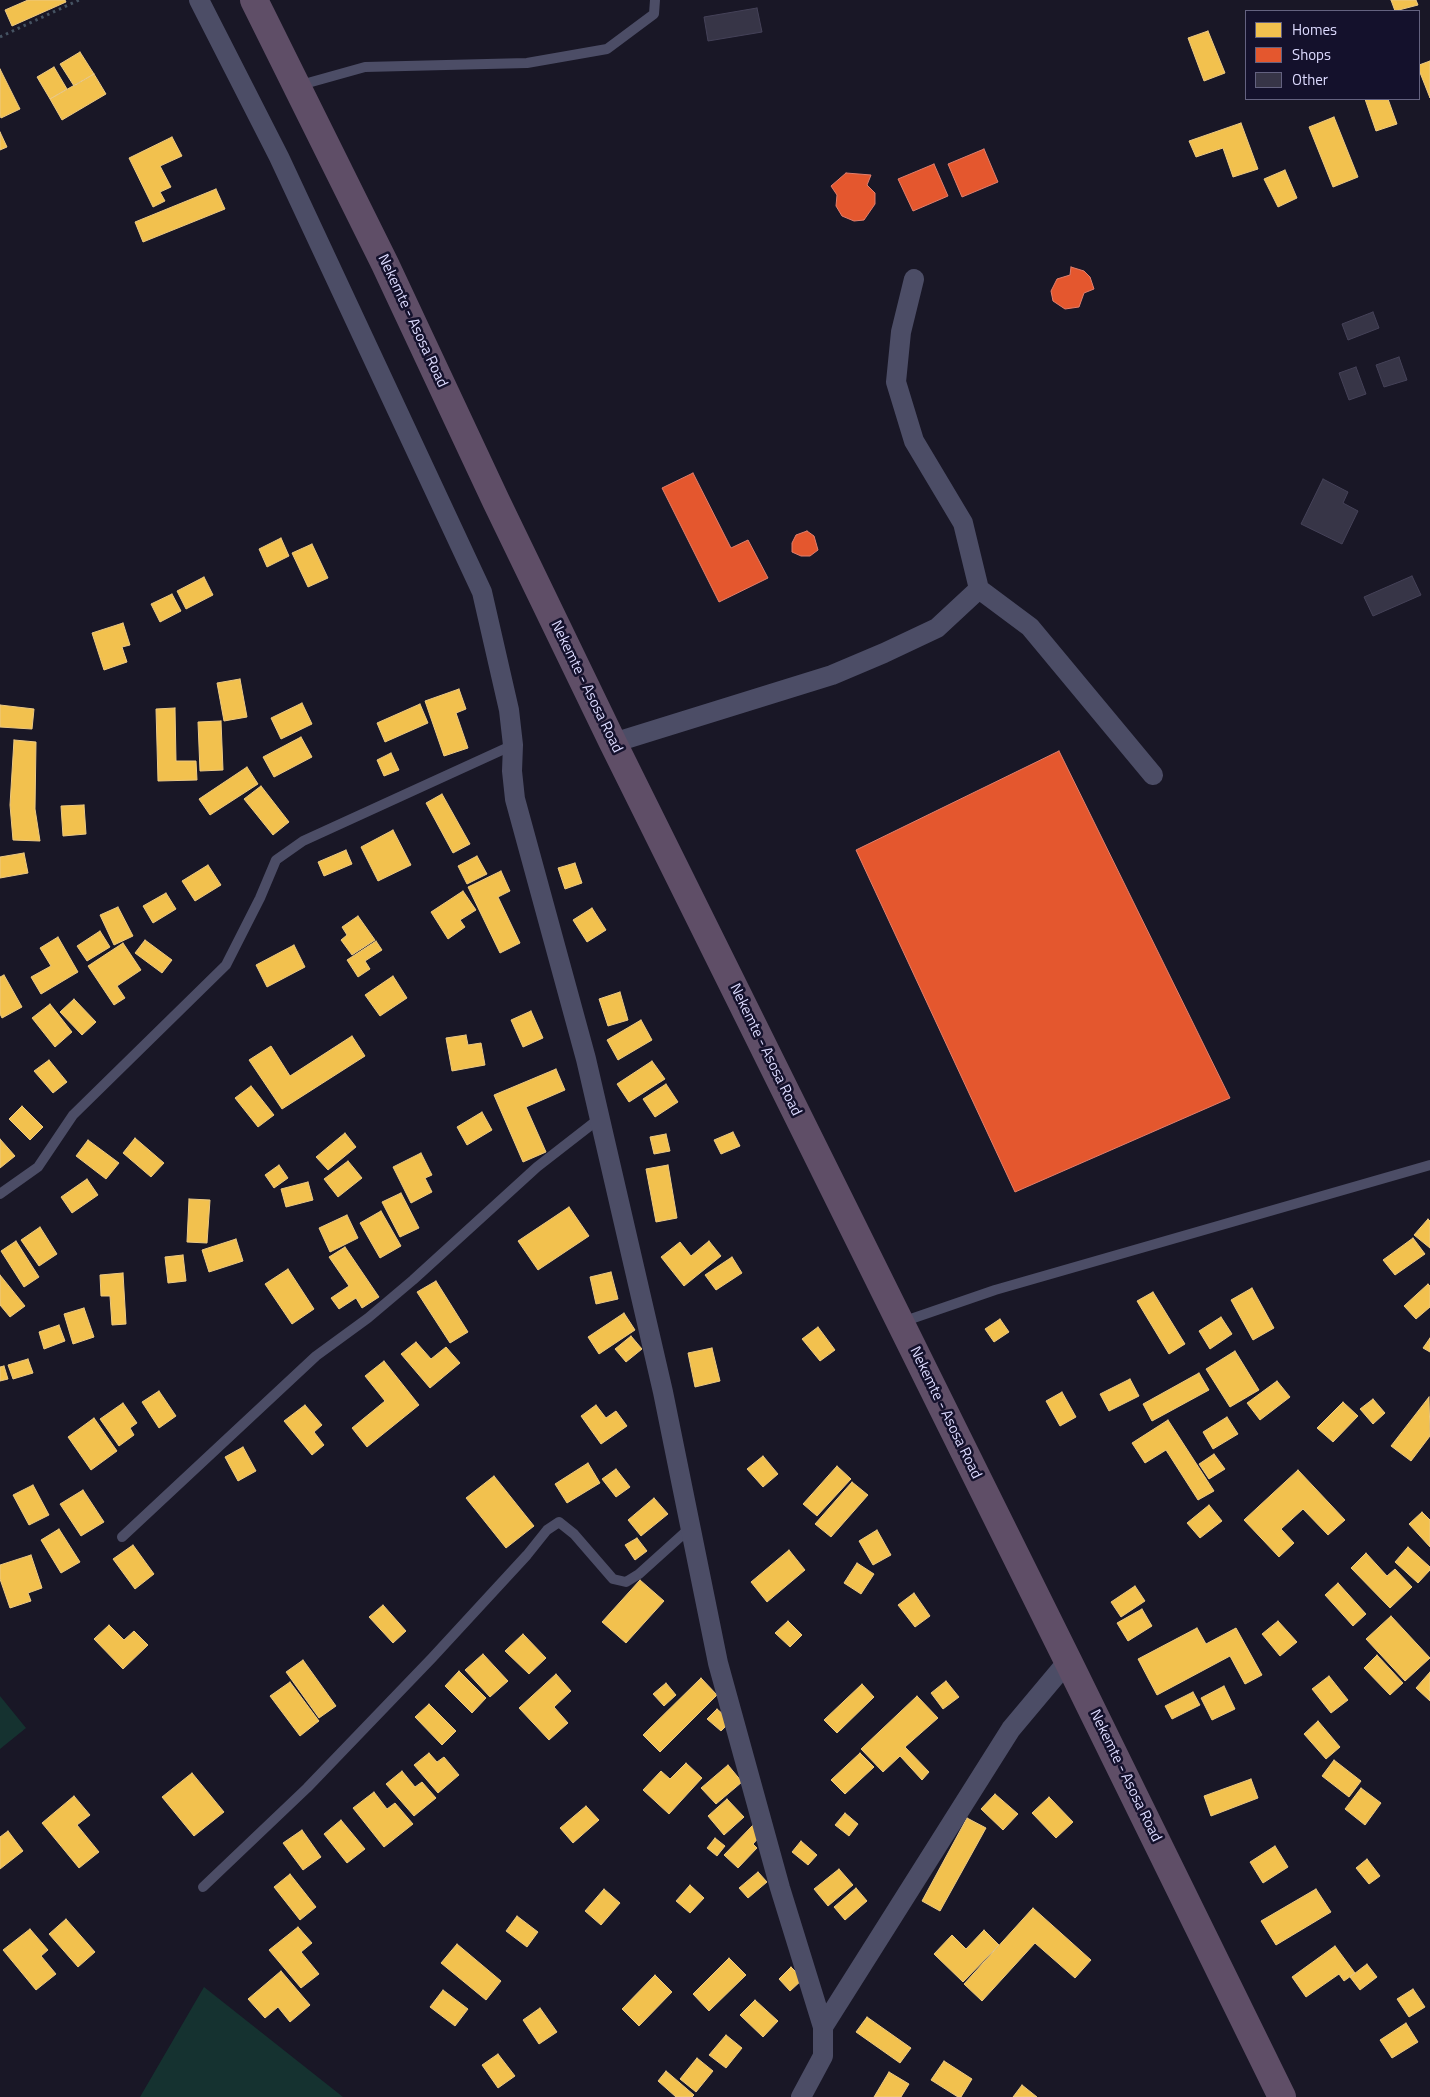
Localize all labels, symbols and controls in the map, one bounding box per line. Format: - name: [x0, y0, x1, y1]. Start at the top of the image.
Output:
- legend: [1245, 10, 1420, 100]
- text: Homes: [1292, 18, 1337, 41]
- text: Shops: [1292, 43, 1331, 66]
- text: Other: [1292, 68, 1328, 91]
- street label: Nekemte - Asosa Road: [373, 252, 451, 390]
- street label: Nekemte - Asosa Road: [546, 618, 626, 756]
- street label: Nekemte - Asosa Road: [725, 981, 805, 1119]
- street label: Nekemte - Asosa Road: [905, 1344, 985, 1482]
- street label: Nekemte - Asosa Road: [1085, 1707, 1165, 1845]

